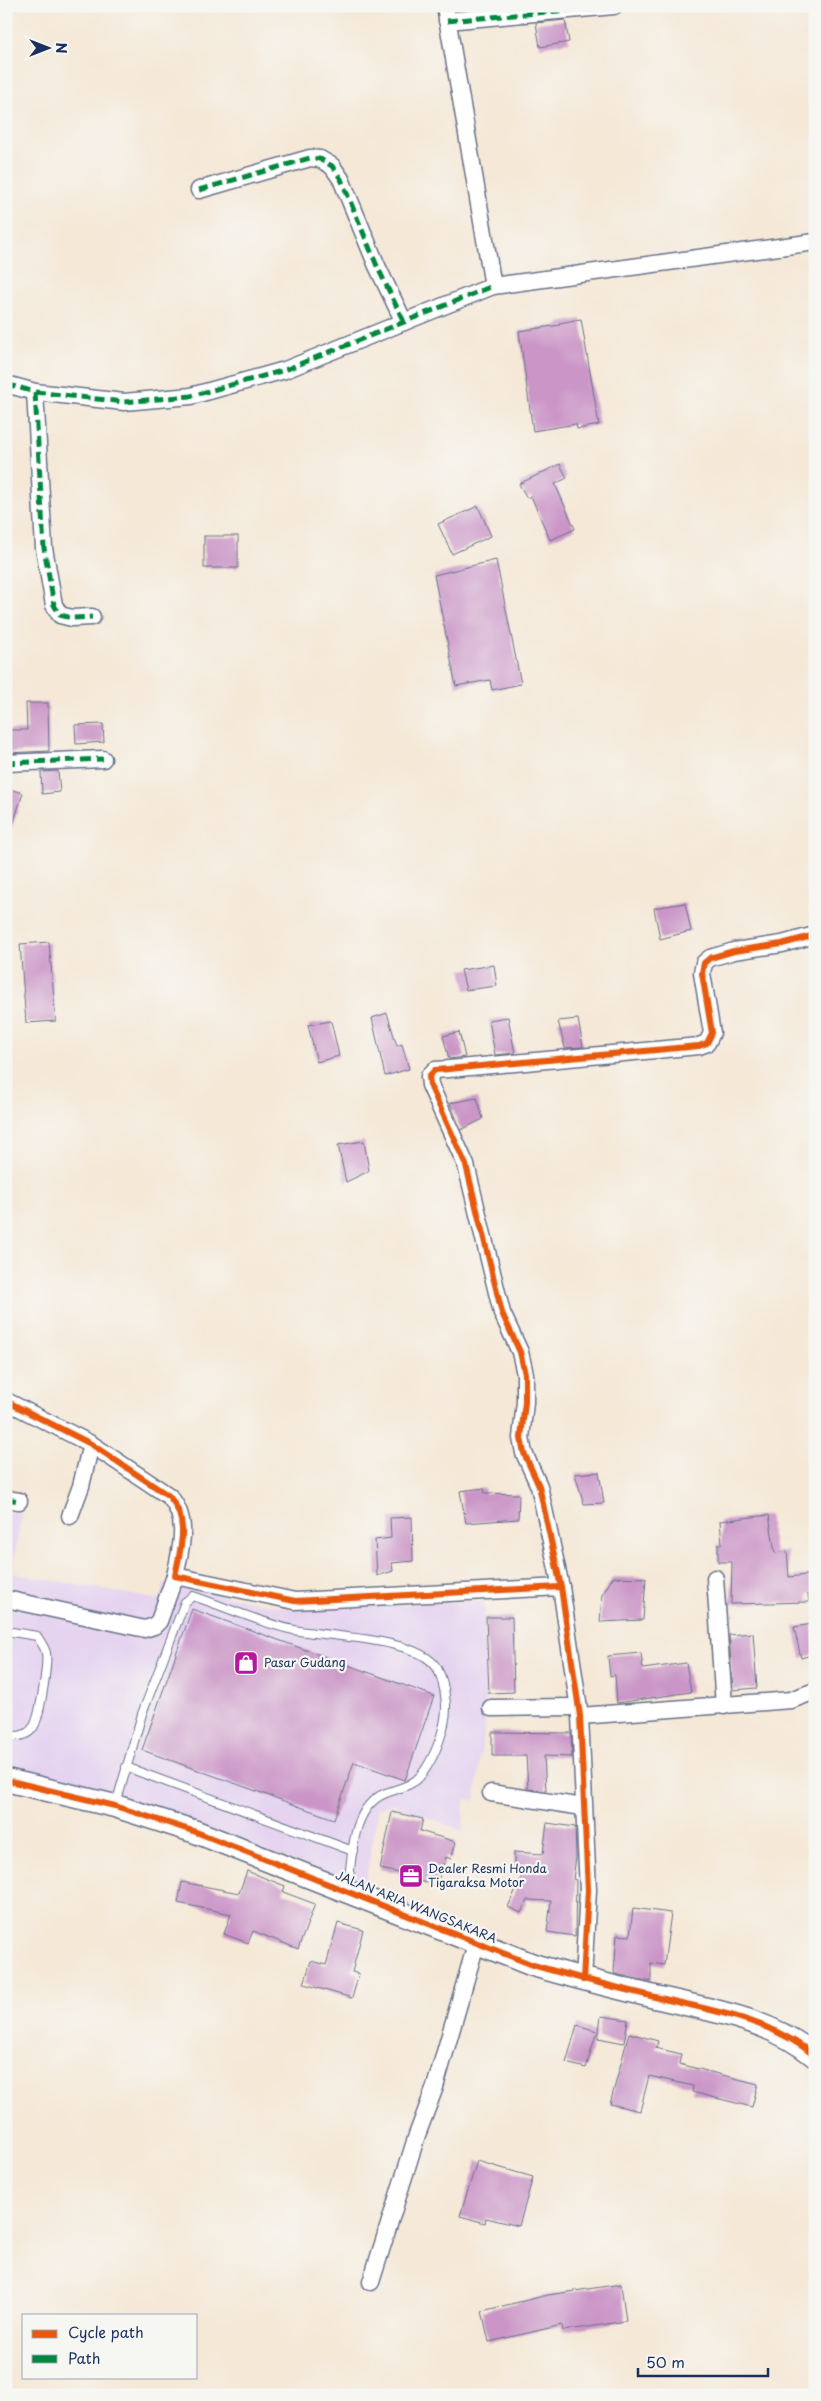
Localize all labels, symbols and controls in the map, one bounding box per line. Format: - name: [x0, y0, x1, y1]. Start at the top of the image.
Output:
- north arrow: [22, 22, 72, 72]
- text: N: [51, 42, 72, 54]
- shop icon: Pasar Gudang: [233, 1650, 259, 1676]
- place label: Pasar Gudang: [264, 1653, 346, 1671]
- place label: Dealer Resmi Honda Tigaraksa Motor: [428, 1859, 547, 1891]
- office icon: Dealer Resmi Honda Tigaraksa Motor: [398, 1863, 424, 1889]
- street label: JALAN ARIA WANGSAKARA: [333, 1865, 500, 1947]
- legend: [22, 2314, 198, 2378]
- text: Cycle path: [68, 2320, 144, 2343]
- text: Path: [68, 2346, 100, 2369]
- scale bar: [638, 2346, 768, 2378]
- text: 50 m: [646, 2350, 685, 2373]

